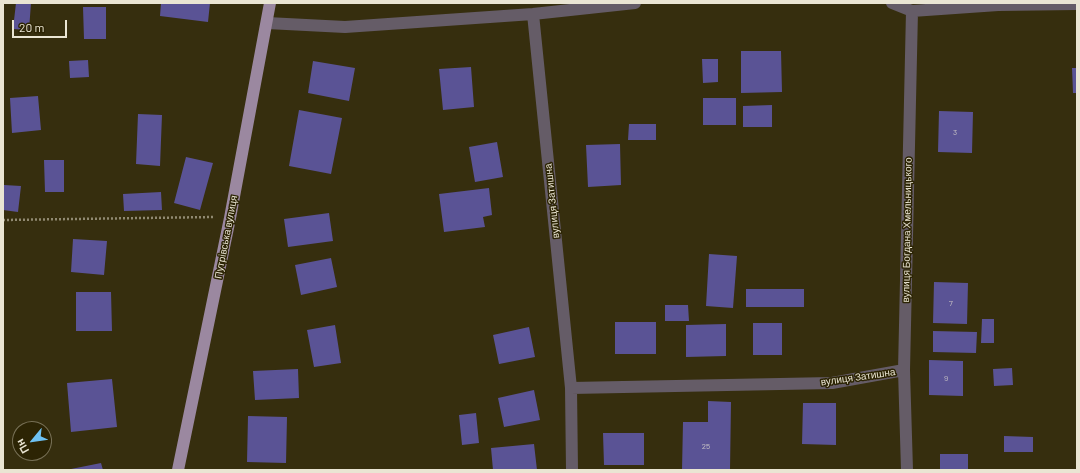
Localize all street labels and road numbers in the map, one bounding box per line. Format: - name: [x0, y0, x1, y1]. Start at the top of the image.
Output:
- street label: вулиця Богдана Хмельницького: [900, 157, 914, 303]
- street label: вулиця Затишна: [542, 163, 562, 239]
- street label: Путрівська вулиця: [212, 194, 240, 280]
- street label: вулиця Затишна: [820, 366, 896, 388]

